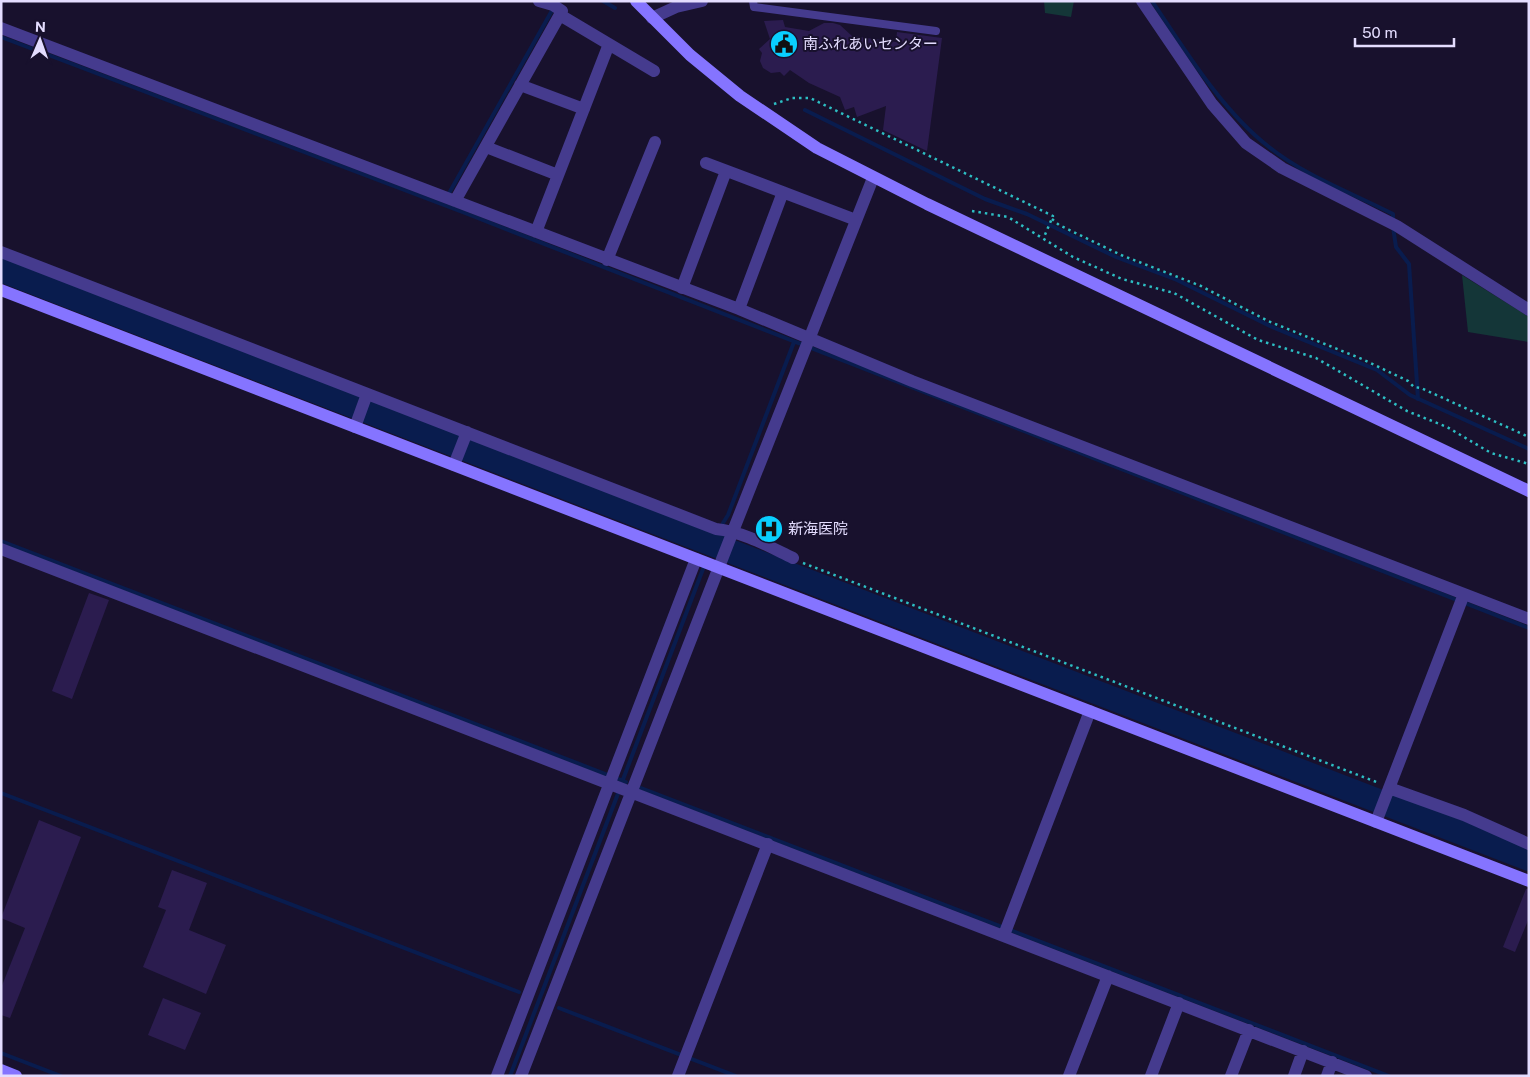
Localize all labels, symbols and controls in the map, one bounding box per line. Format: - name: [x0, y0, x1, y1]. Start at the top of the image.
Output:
- north arrow: [15, 15, 65, 65]
- scale bar: [1355, 15, 1454, 47]
- text: N: [35, 19, 46, 35]
- text: 50 m: [1362, 24, 1397, 41]
- public building icon: 南ふれあいセンター: [769, 29, 799, 59]
- place label: 南ふれあいセンター: [803, 35, 938, 52]
- hospital icon: 新海医院: [754, 514, 784, 544]
- place label: 新海医院: [788, 520, 848, 537]

